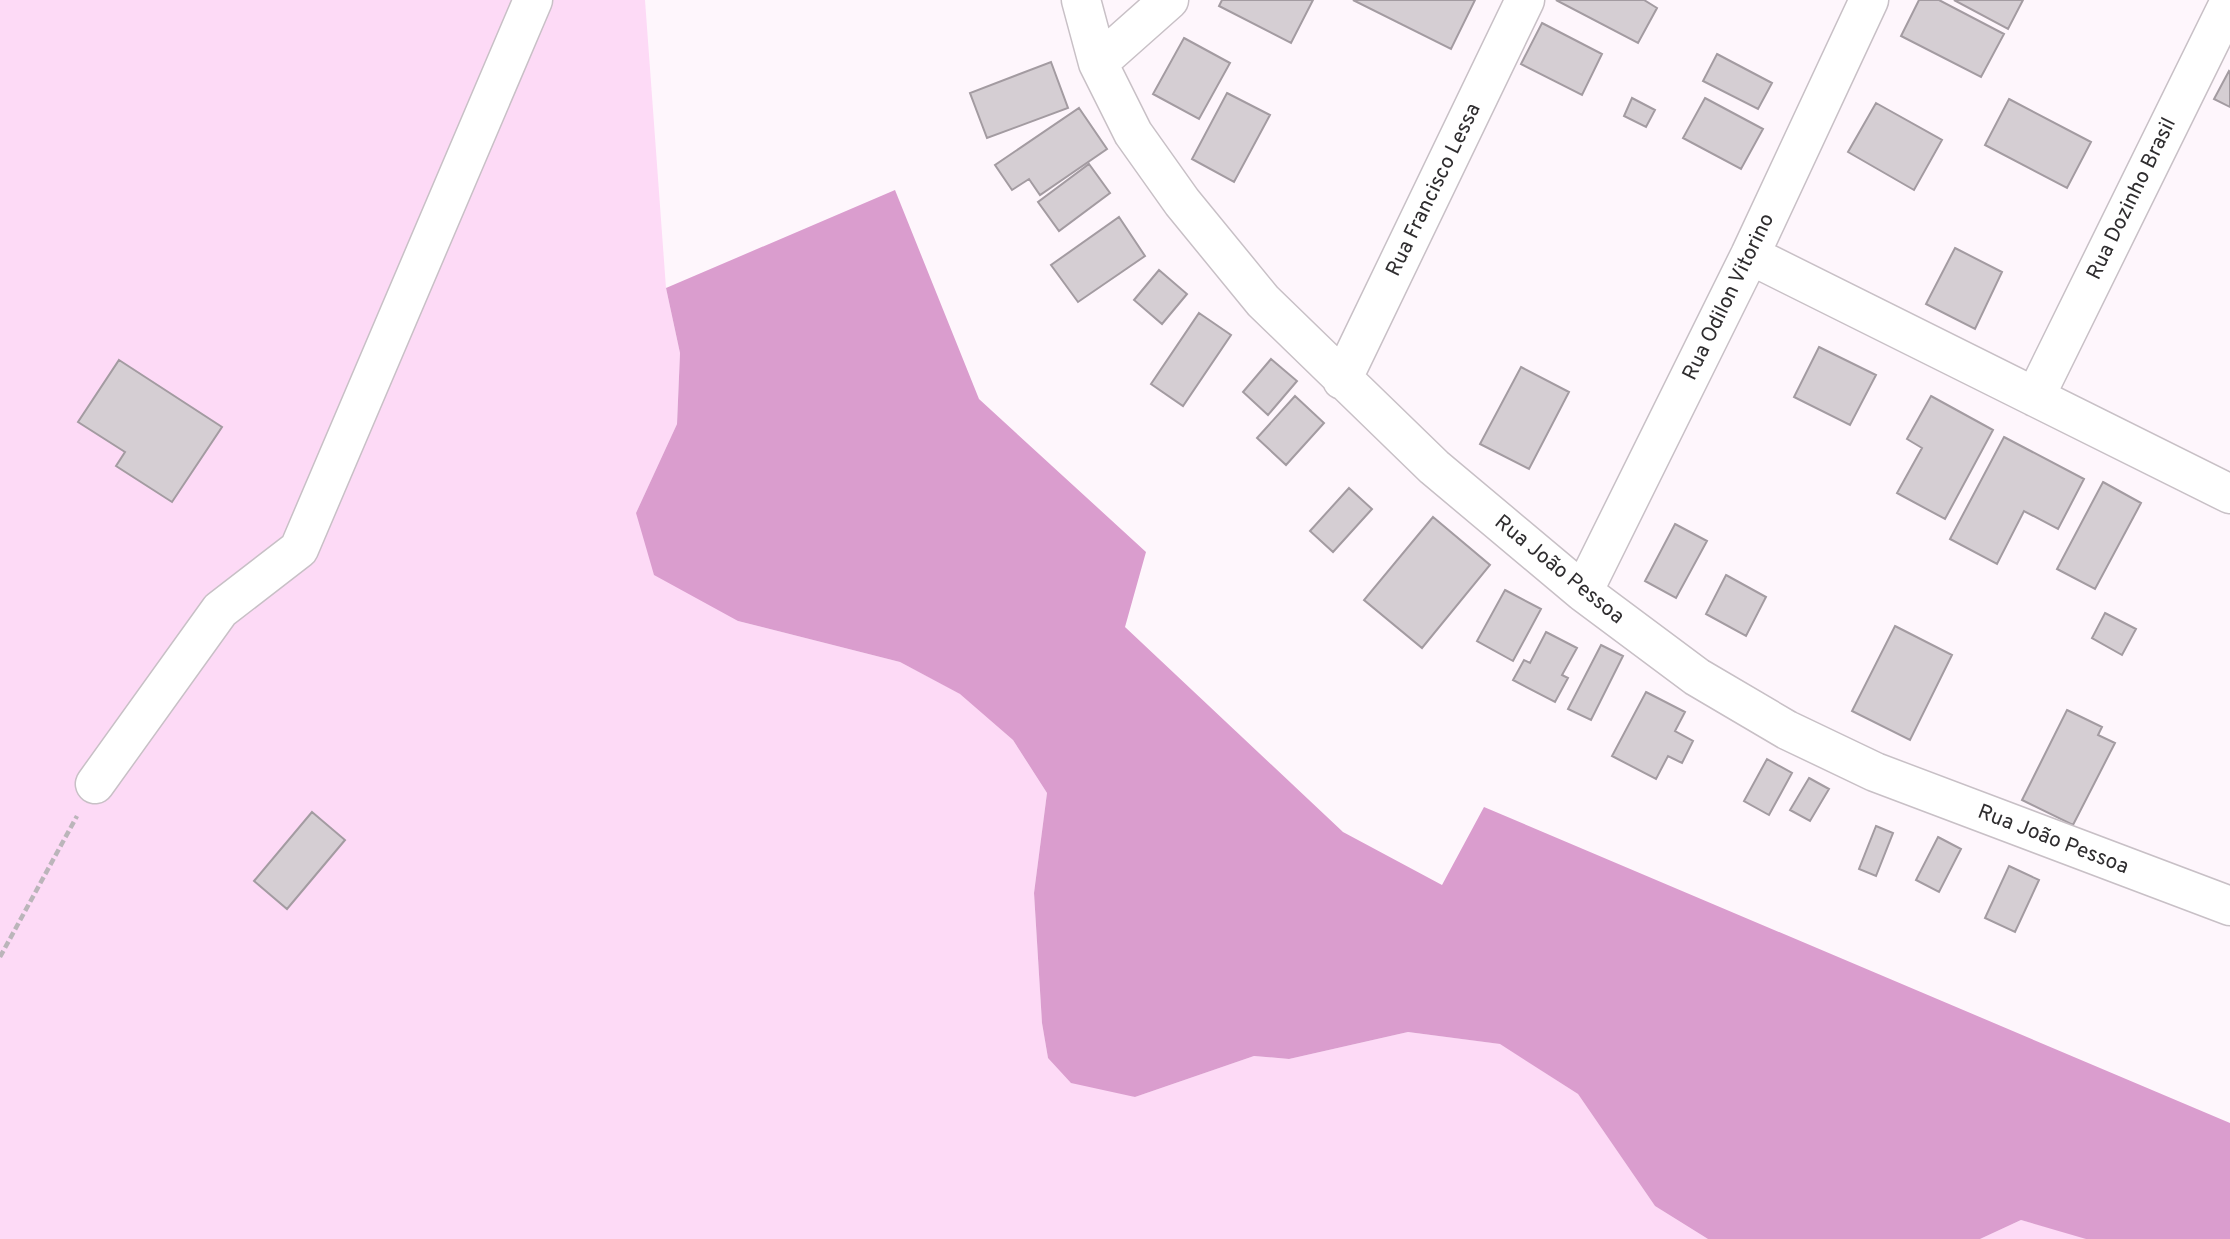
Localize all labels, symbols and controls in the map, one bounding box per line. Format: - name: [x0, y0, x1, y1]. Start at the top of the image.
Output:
- street label: Rua Francisco Lessa: [1380, 99, 1488, 281]
- street label: Rua Dozinho Brasil: [2081, 114, 2183, 284]
- street label: Rua Odilon Vitorino: [1677, 209, 1781, 385]
- street label: Rua João Pessoa: [1489, 509, 1629, 631]
- street label: Rua João Pessoa: [1974, 799, 2132, 881]

